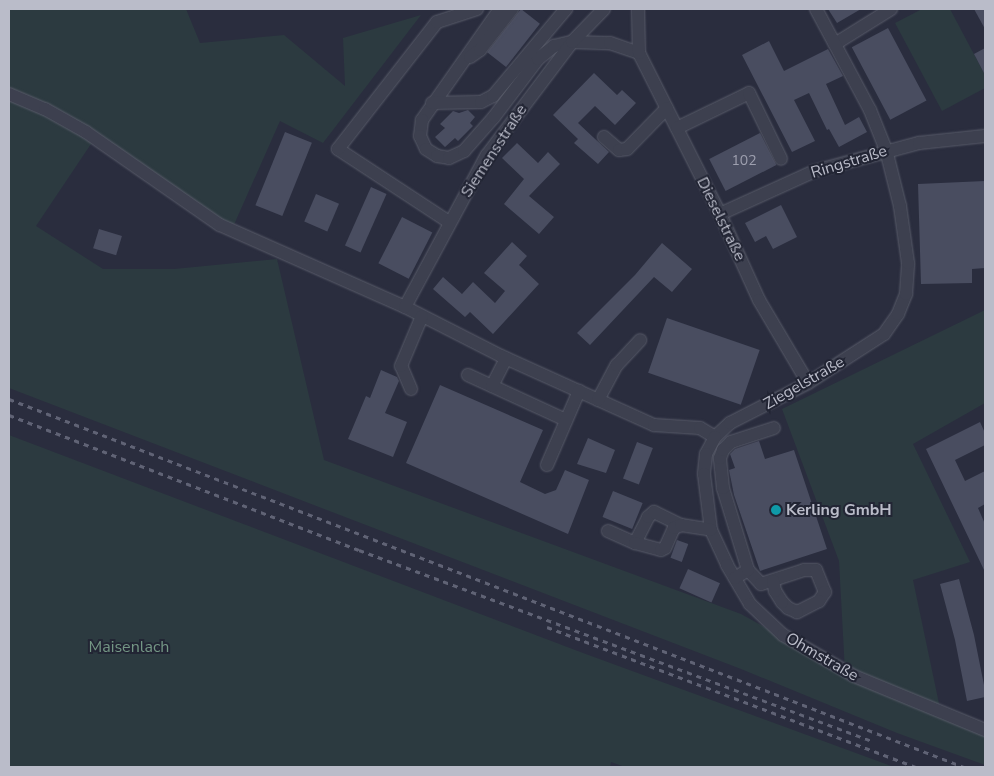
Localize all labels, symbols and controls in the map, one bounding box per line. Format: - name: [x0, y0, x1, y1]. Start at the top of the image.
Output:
- street label: Siemensstraße: [457, 101, 531, 201]
- street label: Ringstraße: [809, 141, 889, 183]
- house number: 102: [731, 153, 757, 169]
- street label: Dieselstraße: [693, 174, 749, 264]
- street label: Ziegelstraße: [760, 352, 848, 414]
- place label: Kerling GmbH: [786, 500, 892, 520]
- marker: Kerling GmbH: [770, 504, 782, 516]
- street label: Ohmstraße: [782, 628, 862, 686]
- park label: Maisenlach: [89, 637, 169, 657]

